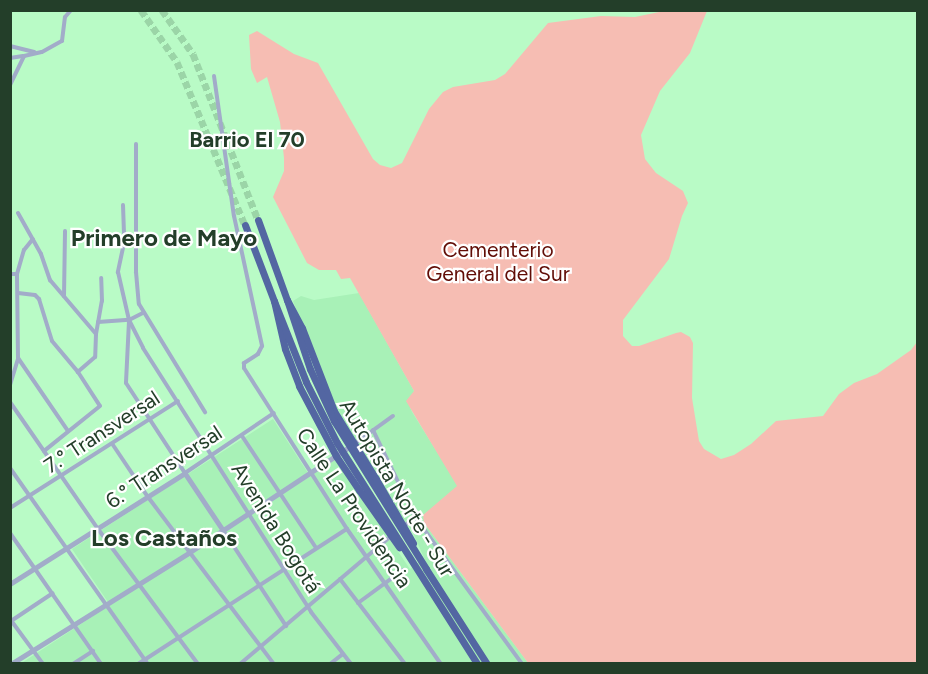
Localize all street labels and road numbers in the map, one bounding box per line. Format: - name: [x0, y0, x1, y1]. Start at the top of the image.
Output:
- street label: 7.° Transversal: [39, 385, 165, 479]
- street label: Autopista Norte - Sur: [334, 395, 460, 581]
- street label: 6.° Transversal: [101, 420, 227, 514]
- street label: Calle La Providencia: [291, 423, 417, 593]
- street label: Avenida Bogotá: [226, 458, 326, 598]

